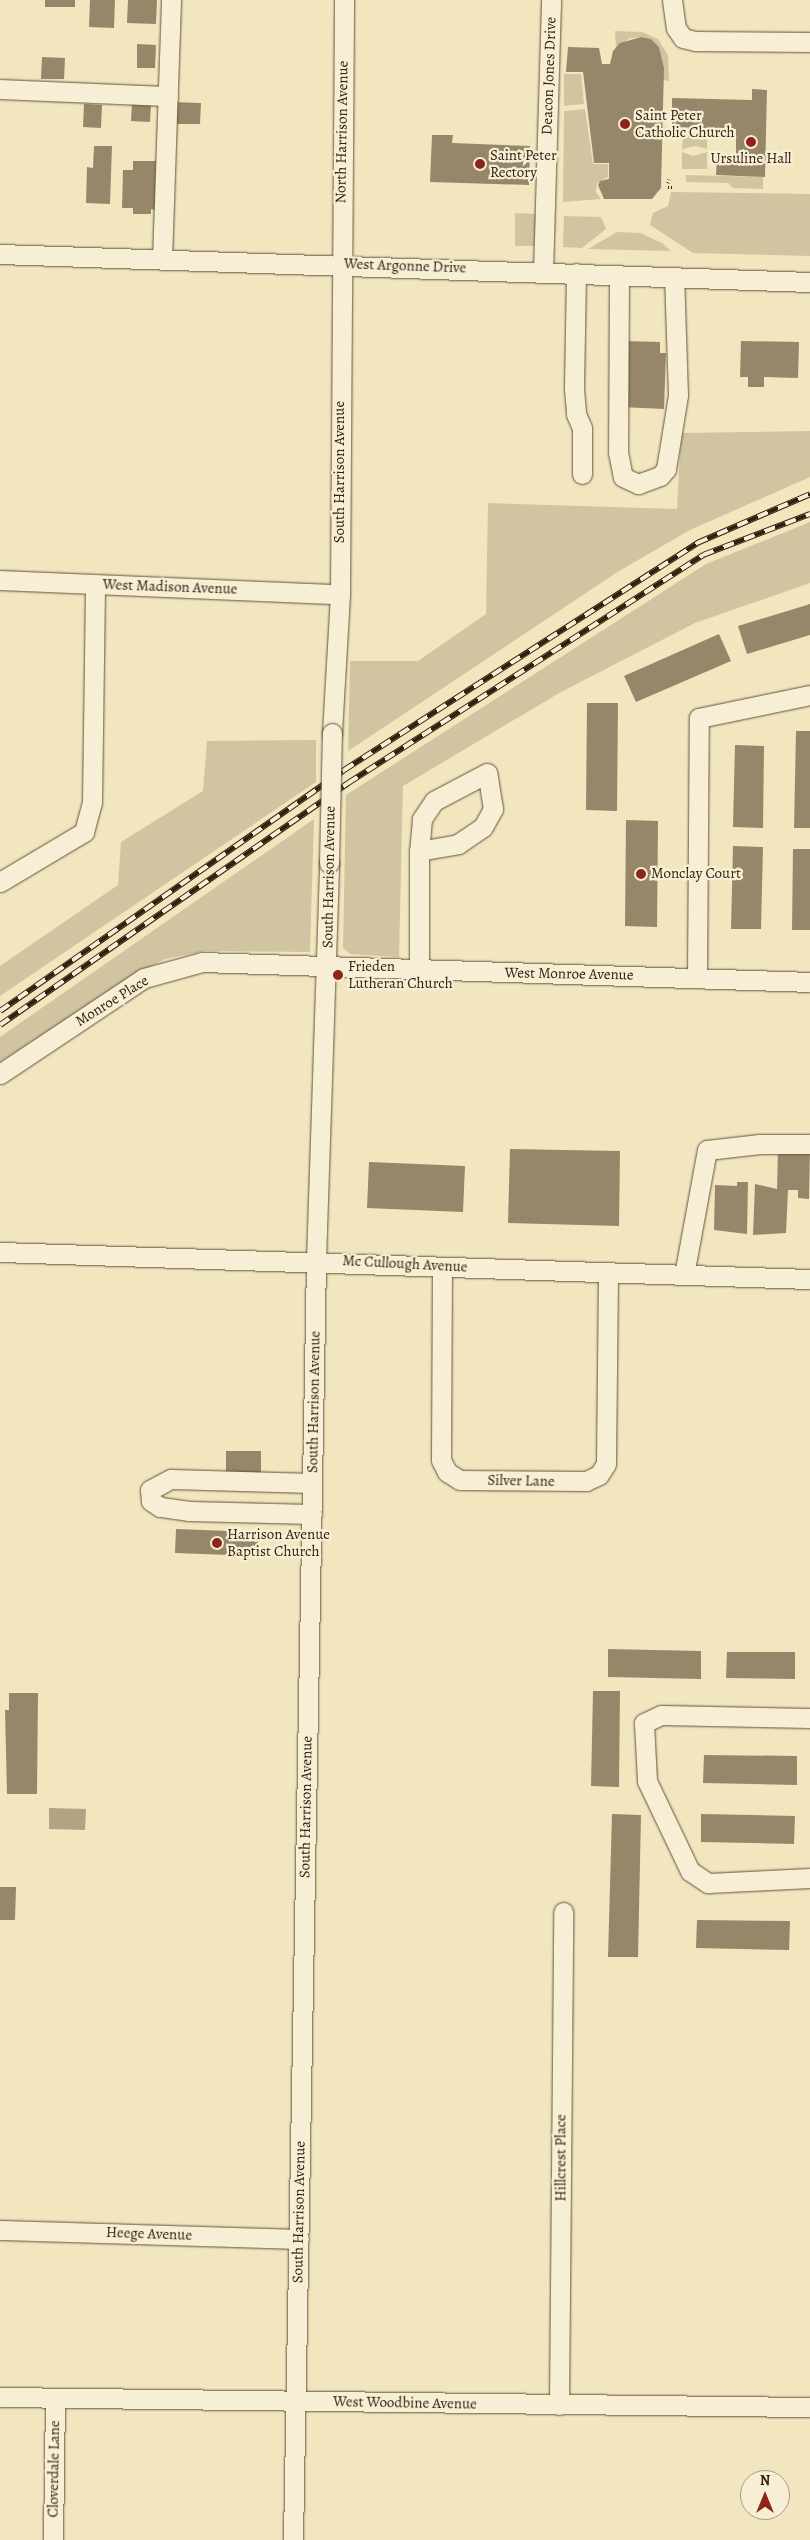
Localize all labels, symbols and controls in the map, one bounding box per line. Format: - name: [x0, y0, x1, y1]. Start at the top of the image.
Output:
- street label: Deacon Jones Drive: [538, 17, 560, 135]
- street label: North Harrison Avenue: [332, 60, 352, 204]
- place label: Saint Peter Catholic Church: [635, 106, 735, 141]
- marker: Saint Peter Catholic Church: [619, 118, 631, 130]
- marker: Ursuline Hall: [745, 136, 757, 148]
- place label: Saint Peter Rectory: [490, 146, 557, 181]
- place label: Ursuline Hall: [711, 150, 791, 168]
- marker: Saint Peter Rectory: [474, 158, 486, 170]
- street label: West Argonne Drive: [343, 255, 467, 277]
- street label: South Harrison Avenue: [331, 401, 349, 543]
- street label: West Madison Avenue: [102, 576, 238, 598]
- street label: South Harrison Avenue: [319, 806, 339, 948]
- place label: Monclay Court: [651, 865, 741, 883]
- marker: Monclay Court: [635, 868, 647, 880]
- place label: Frieden Lutheran Church: [348, 957, 453, 992]
- street label: West Monroe Avenue: [504, 964, 634, 984]
- marker: Frieden Lutheran Church: [332, 969, 344, 981]
- street label: Monroe Place: [72, 971, 152, 1031]
- street label: Mc Cullough Avenue: [342, 1252, 468, 1276]
- street label: South Harrison Avenue: [304, 1331, 324, 1473]
- street label: Silver Lane: [487, 1471, 555, 1491]
- place label: Harrison Avenue Baptist Church: [227, 1525, 330, 1560]
- marker: Harrison Avenue Baptist Church: [211, 1537, 223, 1549]
- street label: South Harrison Avenue: [296, 1736, 316, 1878]
- street label: Hillcrest Place: [552, 2114, 570, 2202]
- street label: South Harrison Avenue: [289, 2141, 309, 2283]
- street label: Heege Avenue: [106, 2224, 192, 2244]
- street label: West Woodbine Avenue: [333, 2393, 477, 2413]
- street label: Cloverdale Lane: [44, 2420, 64, 2518]
- north arrow: [740, 2470, 790, 2520]
- text: N: [760, 2471, 770, 2490]

